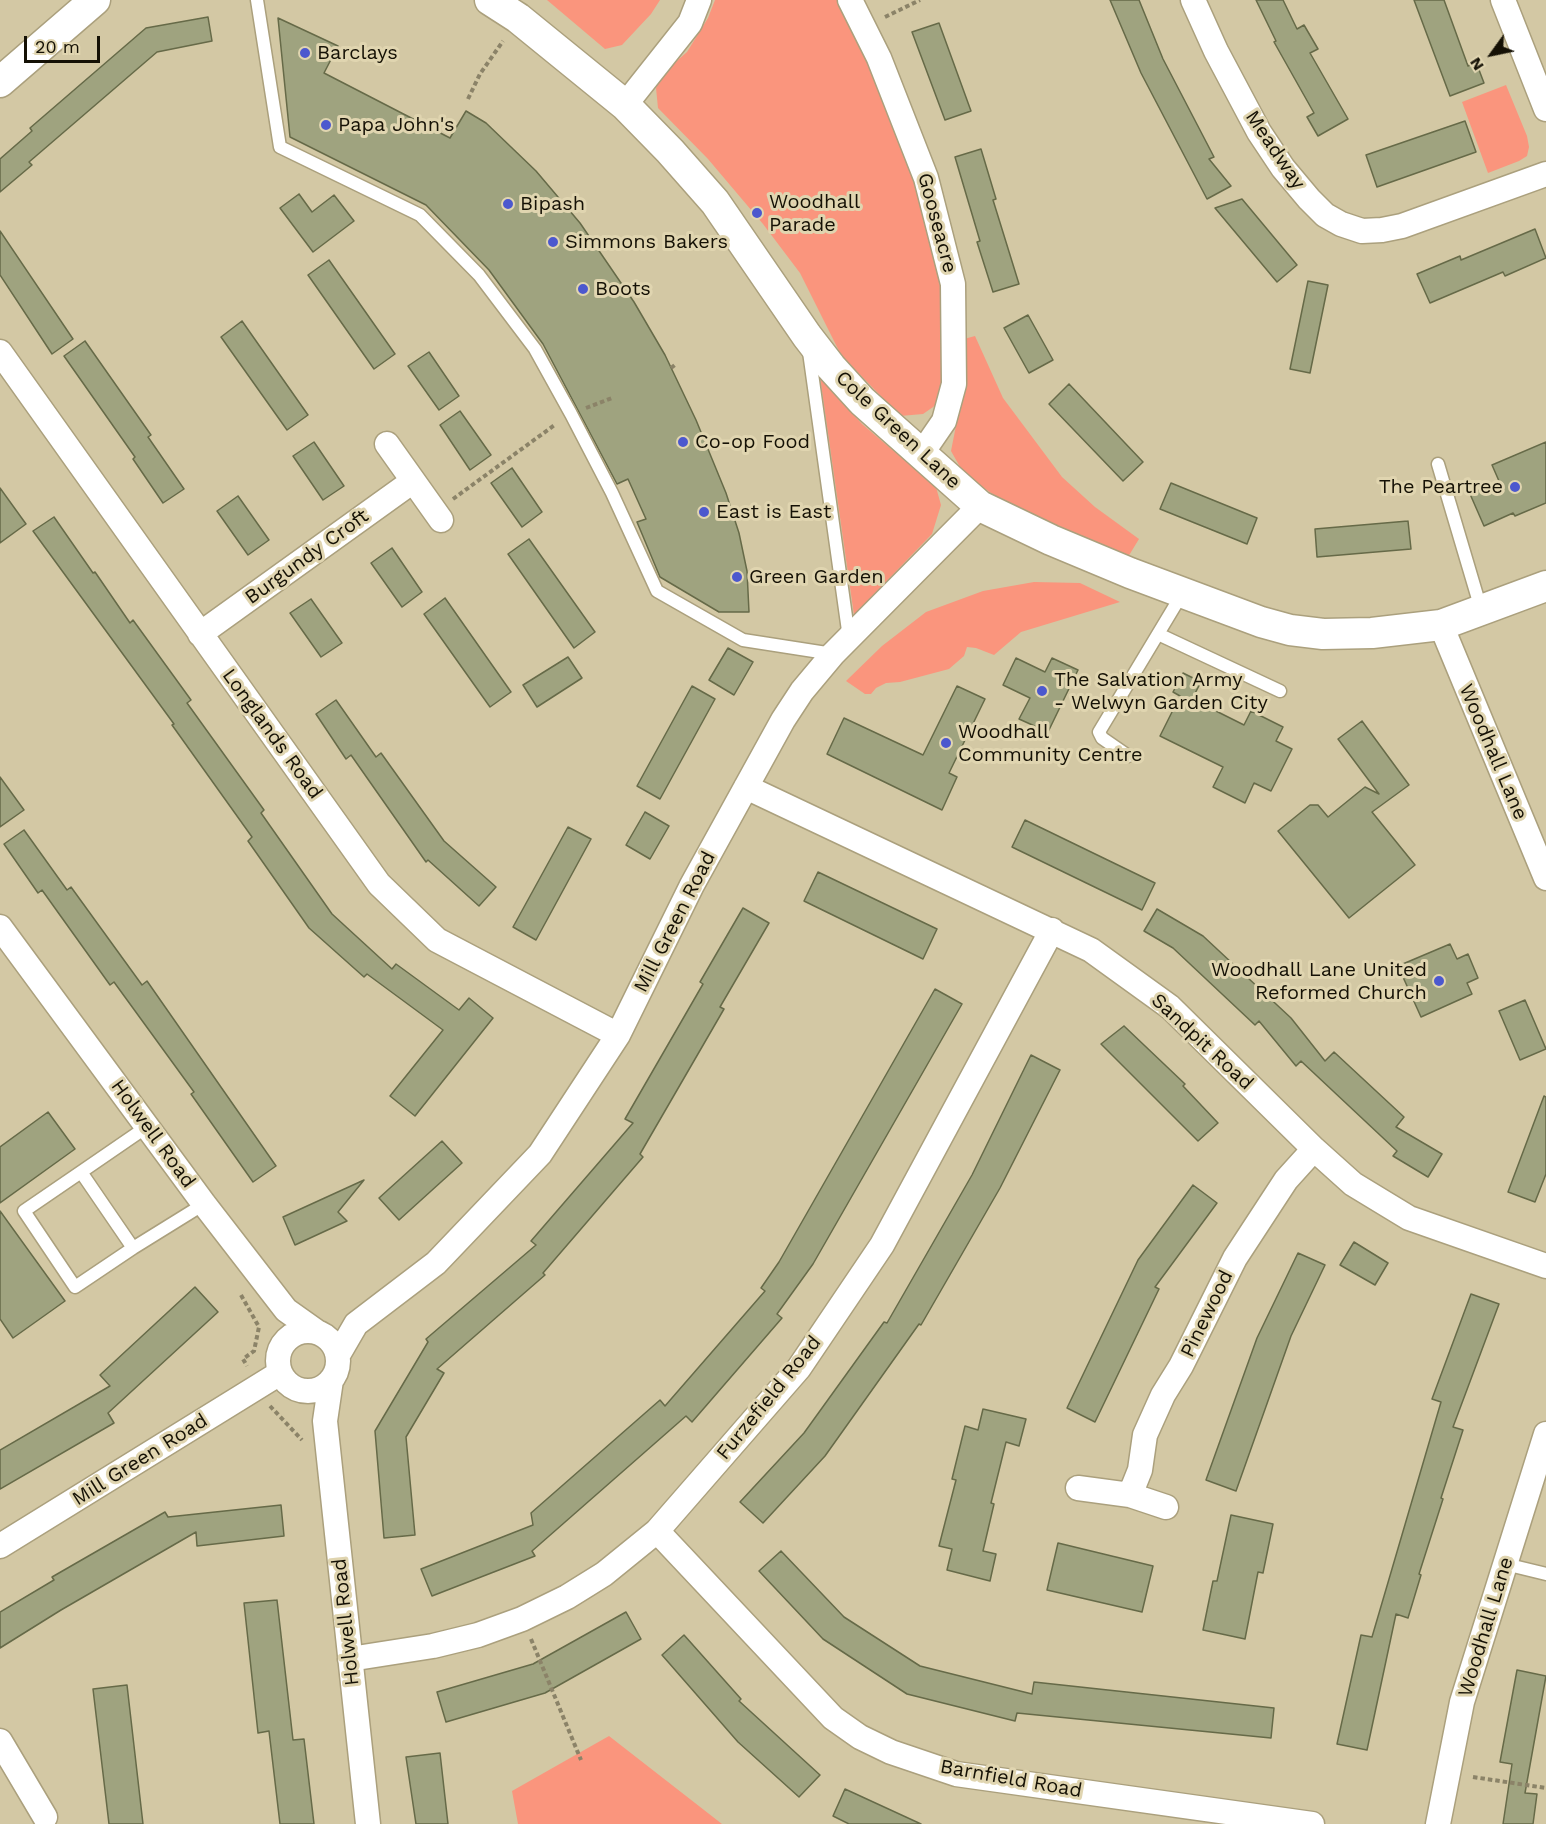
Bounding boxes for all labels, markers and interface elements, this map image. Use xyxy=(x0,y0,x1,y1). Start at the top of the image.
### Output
scale bar xyxy=(27,24,104,62)
north arrow xyxy=(1462,24,1522,84)
text: 20 m xyxy=(35,36,80,57)
place label: Barclays xyxy=(317,41,398,65)
marker: Barclays xyxy=(298,46,312,60)
text: N xyxy=(1465,54,1488,74)
street label: Meadway xyxy=(1240,106,1310,194)
place label: Papa John's xyxy=(338,113,455,137)
marker: Papa John's xyxy=(319,118,333,132)
street label: Gooseacre xyxy=(912,170,962,276)
place label: Woodhall Parade xyxy=(769,190,860,237)
place label: Bipash xyxy=(520,192,585,216)
marker: Bipash xyxy=(501,197,515,211)
marker: Woodhall Parade xyxy=(750,206,764,220)
place label: Simmons Bakers xyxy=(565,230,728,254)
marker: Simmons Bakers xyxy=(546,235,560,249)
place label: Boots xyxy=(595,277,651,301)
marker: Boots xyxy=(576,282,590,296)
street label: Cole Green Lane xyxy=(831,366,965,494)
place label: Co-op Food xyxy=(695,430,810,454)
marker: Co-op Food xyxy=(676,435,690,449)
place label: The Peartree xyxy=(1379,475,1503,499)
marker: The Peartree xyxy=(1508,480,1522,494)
place label: East is East xyxy=(716,500,831,524)
street label: Burgundy Croft xyxy=(241,504,373,610)
marker: East is East xyxy=(697,505,711,519)
place label: Green Garden xyxy=(749,565,884,589)
marker: Green Garden xyxy=(730,570,744,584)
street label: Longlands Road xyxy=(217,664,327,804)
place label: The Salvation Army - Welwyn Garden City xyxy=(1054,668,1268,715)
street label: Woodhall Lane xyxy=(1454,681,1532,823)
marker: The Salvation Army - Welwyn Garden City xyxy=(1035,684,1049,698)
place label: Woodhall Community Centre xyxy=(958,720,1143,767)
marker: Woodhall Community Centre xyxy=(939,736,953,750)
street label: Mill Green Road xyxy=(629,848,721,996)
place label: Woodhall Lane United Reformed Church xyxy=(1211,958,1427,1005)
marker: Woodhall Lane United Reformed Church xyxy=(1432,974,1446,988)
street label: Sandpit Road xyxy=(1146,989,1258,1095)
street label: Holwell Road xyxy=(106,1075,200,1193)
street label: Pinewood xyxy=(1176,1266,1238,1362)
street label: Furzefield Road xyxy=(712,1331,826,1465)
street label: Mill Green Road xyxy=(68,1409,212,1511)
street label: Woodhall Lane xyxy=(1453,1554,1519,1700)
street label: Holwell Road xyxy=(327,1557,365,1687)
street label: Barnfield Road xyxy=(938,1755,1084,1803)

